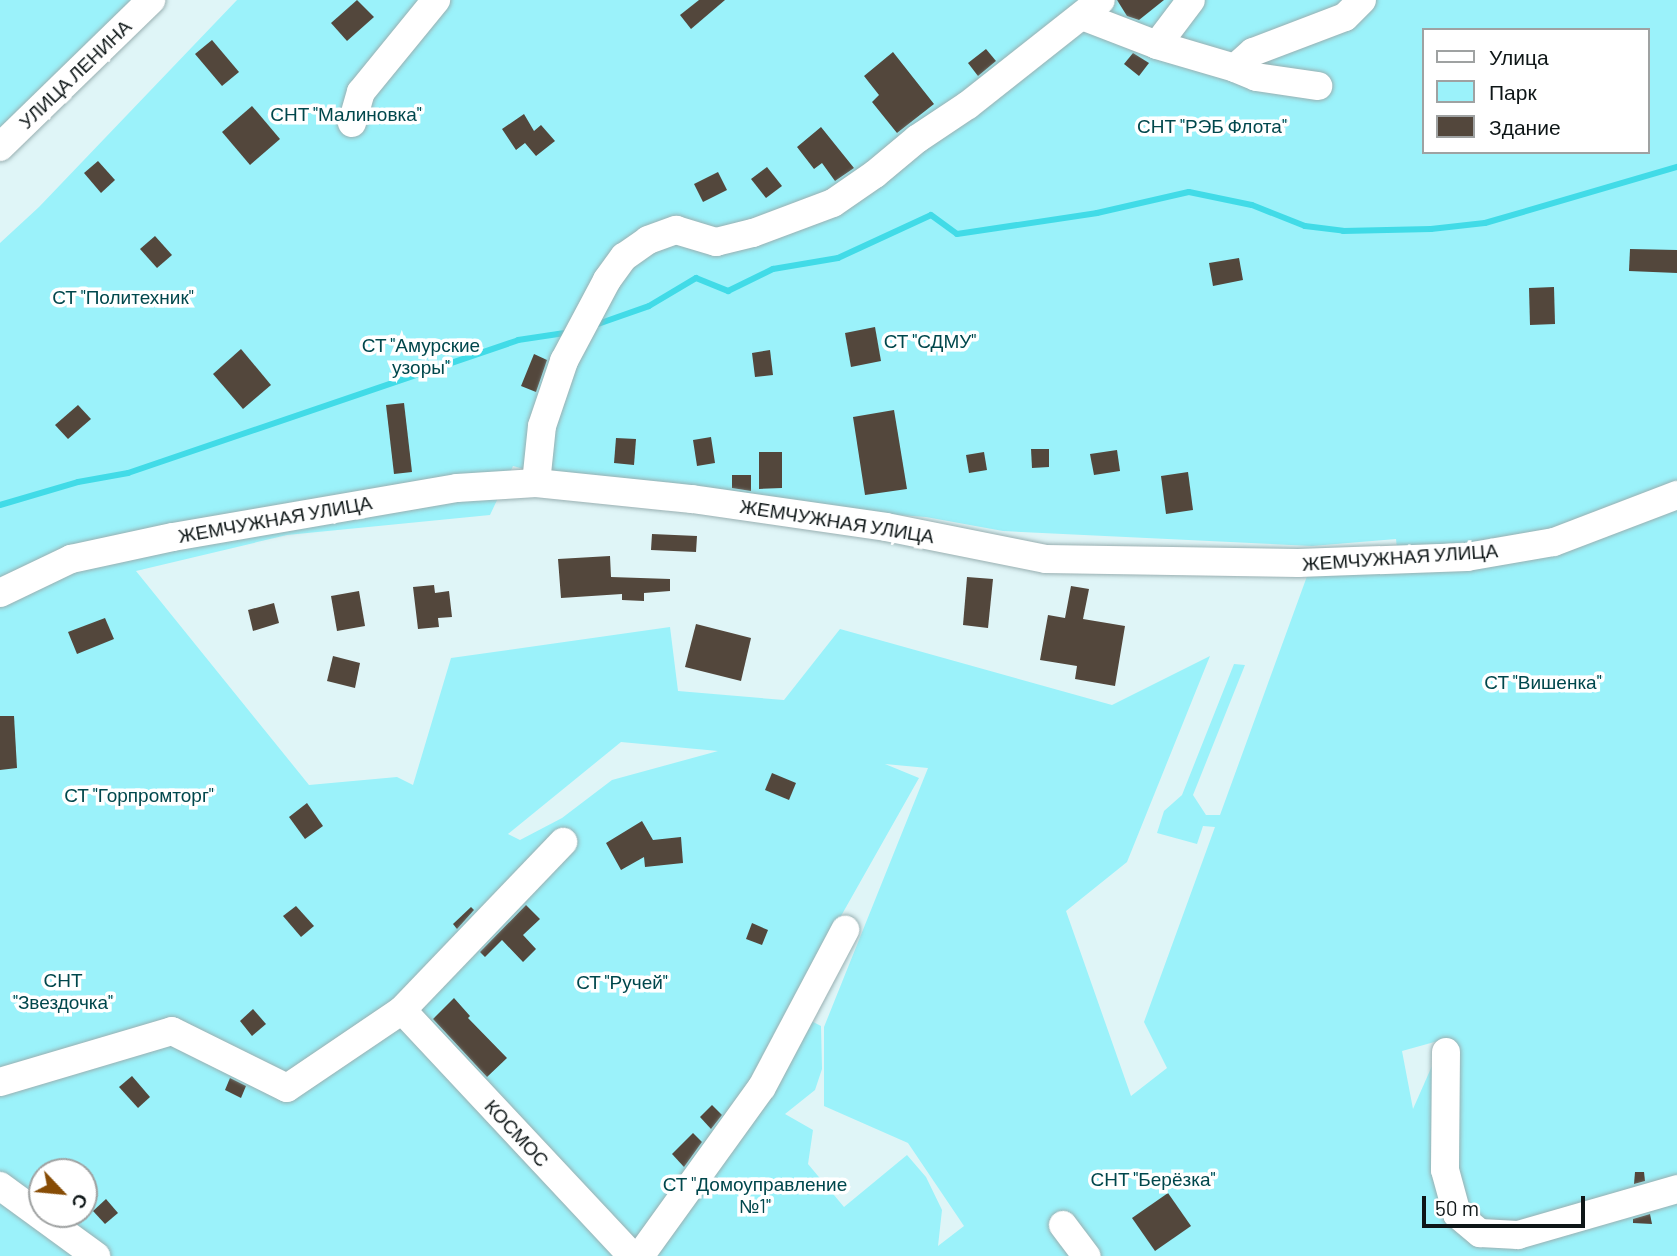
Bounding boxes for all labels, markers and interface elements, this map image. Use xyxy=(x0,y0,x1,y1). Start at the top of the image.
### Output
street label: УЛИЦА ЛЕНИНА xyxy=(15,16,135,132)
legend xyxy=(1422,28,1649,154)
text: Улица xyxy=(1489,44,1549,69)
text: Парк xyxy=(1489,79,1537,104)
park label: СНТ "Малиновка" xyxy=(268,103,424,125)
text: Здание xyxy=(1489,114,1561,139)
park label: СНТ "РЭБ Флота" xyxy=(1138,115,1286,137)
park label: СТ "Политехник" xyxy=(48,286,198,308)
park label: СТ "СДМУ" xyxy=(886,330,974,352)
park label: СТ "Амурские узоры" xyxy=(360,334,482,378)
street label: ЖЕМЧУЖНАЯ УЛИЦА xyxy=(180,491,370,547)
street label: ЖЕМЧУЖНАЯ УЛИЦА xyxy=(742,495,932,547)
street label: ЖЕМЧУЖНАЯ УЛИЦА xyxy=(1305,539,1495,575)
park label: СТ "Вишенка" xyxy=(1483,671,1603,693)
park label: СТ "Горпромторг" xyxy=(60,784,218,806)
park label: СНТ "Звездочка" xyxy=(9,969,117,1013)
park label: СТ "Ручей" xyxy=(576,971,668,993)
street label: КОСМОС xyxy=(481,1096,553,1170)
north arrow xyxy=(28,1158,98,1228)
park label: СНТ "Берёзка" xyxy=(1090,1168,1216,1190)
park label: СТ "Домоуправление №1" xyxy=(659,1173,851,1217)
scale bar xyxy=(1425,1182,1588,1226)
text: С xyxy=(67,1190,94,1213)
text: 50 m xyxy=(1435,1195,1479,1220)

